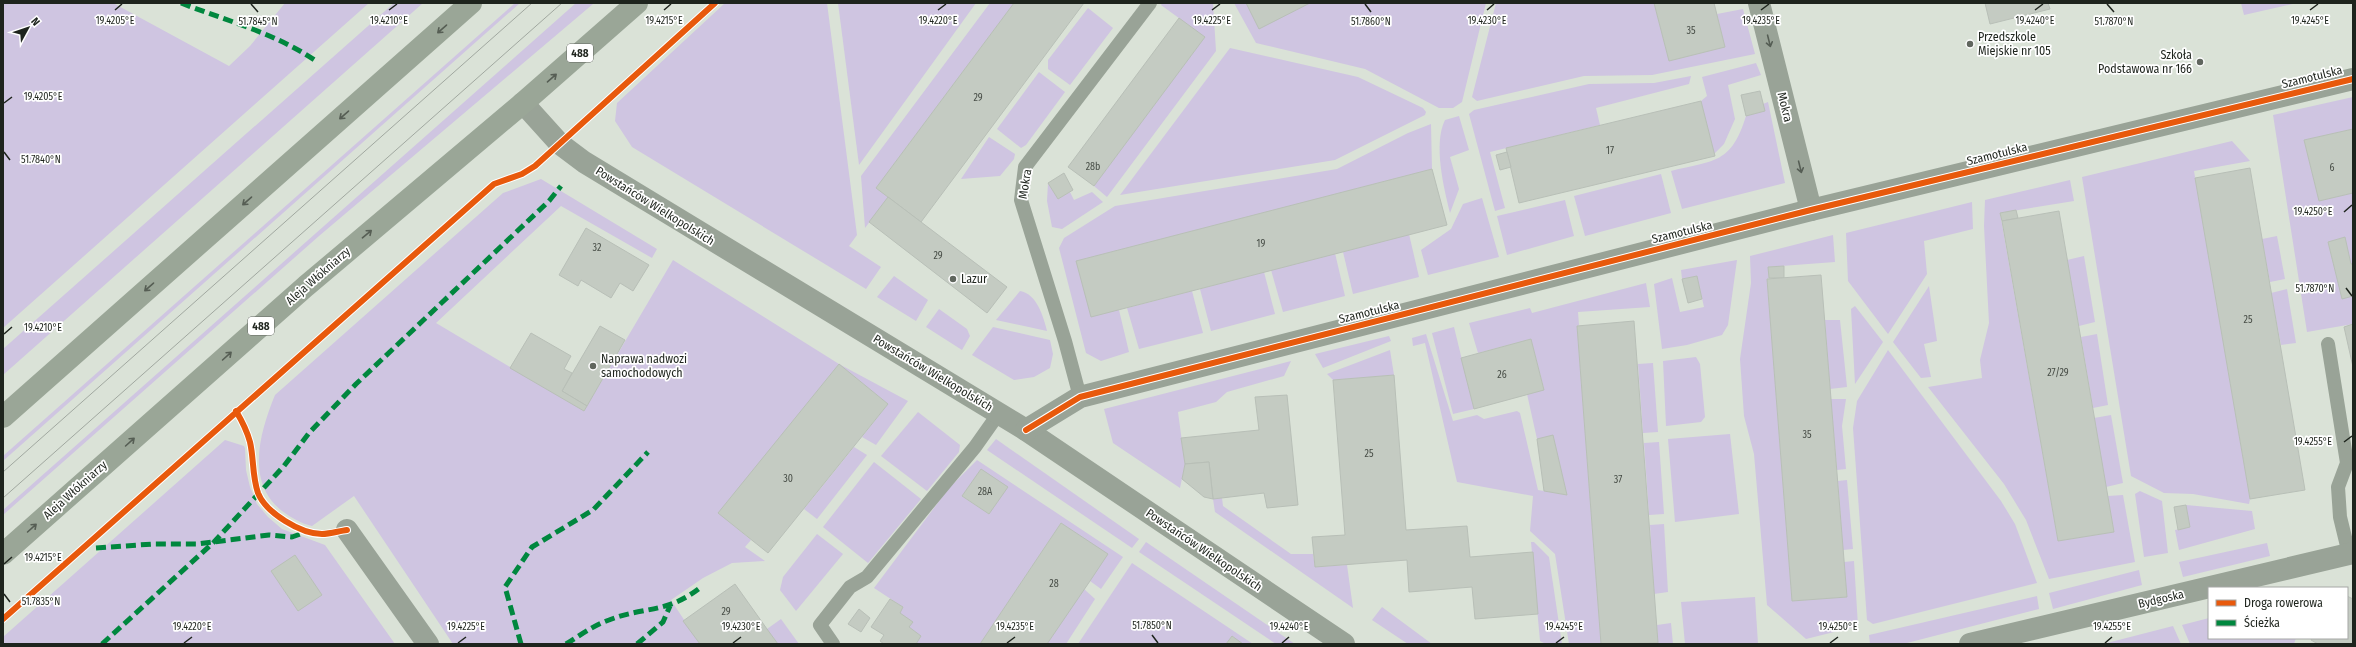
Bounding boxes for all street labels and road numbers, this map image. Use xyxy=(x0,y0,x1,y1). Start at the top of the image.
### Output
road number: 488 xyxy=(567,44,593,62)
street label: Szamotulska xyxy=(2280,63,2344,91)
street label: Mokra xyxy=(1775,91,1795,123)
street label: Szamotulska xyxy=(1965,140,2029,168)
street label: Powstańców Wielkopolskich xyxy=(593,164,717,248)
street label: Mokra xyxy=(1016,168,1034,200)
street label: Szamotulska xyxy=(1650,218,1714,246)
street label: Aleja Włókniarzy xyxy=(283,244,354,308)
street label: Szamotulska xyxy=(1337,298,1401,326)
road number: 488 xyxy=(248,317,274,335)
street label: Powstańców Wielkopolskich xyxy=(871,332,995,414)
street label: Aleja Włókniarzy xyxy=(40,457,110,522)
street label: Powstańców Wielkopolskich xyxy=(1143,506,1265,594)
street label: Bydgoska xyxy=(2137,587,2185,611)

